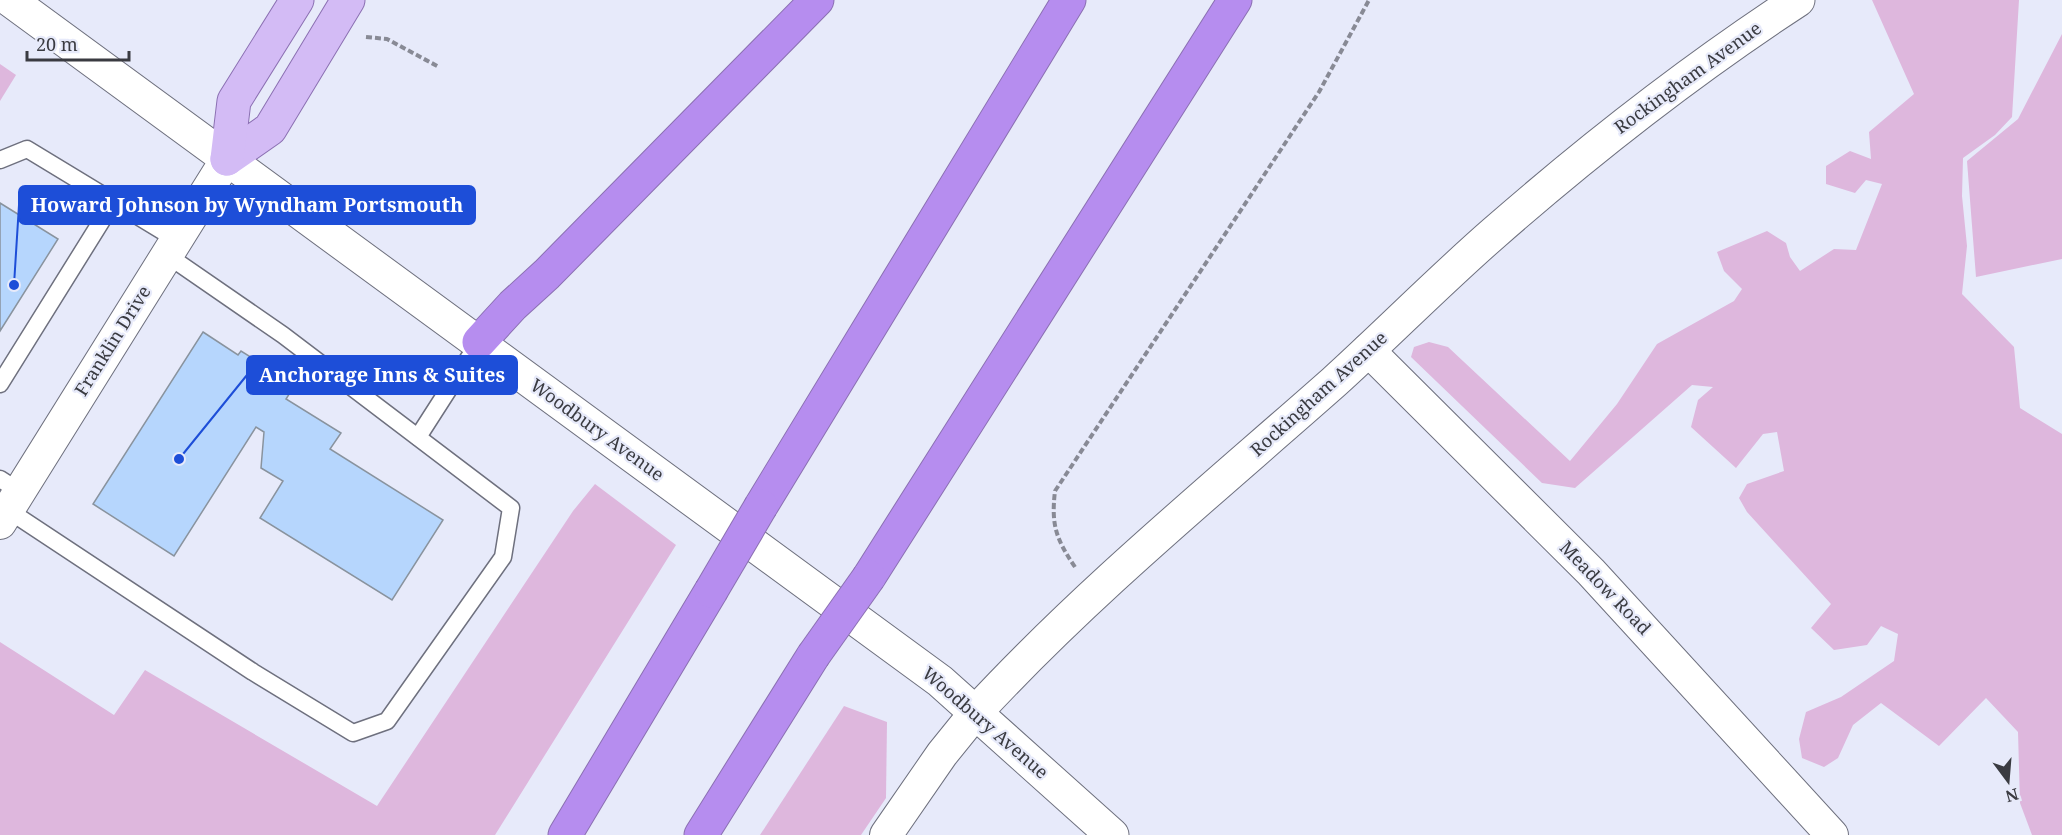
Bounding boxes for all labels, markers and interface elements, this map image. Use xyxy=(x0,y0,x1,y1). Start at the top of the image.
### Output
street label: Rockingham Avenue xyxy=(1609,16,1766,139)
scale bar xyxy=(27,24,129,62)
text: 20 m xyxy=(36,32,78,56)
callout: Howard Johnson by Wyndham Portsmouth xyxy=(19,186,475,224)
text: Howard Johnson by Wyndham Portsmouth xyxy=(31,191,463,218)
street label: Franklin Drive xyxy=(69,281,156,400)
street label: Rockingham Avenue xyxy=(1245,325,1392,461)
callout: Anchorage Inns & Suites xyxy=(247,356,517,394)
text: Anchorage Inns & Suites xyxy=(259,361,505,388)
street label: Woodbury Avenue xyxy=(526,373,669,486)
street label: Meadow Road xyxy=(1555,535,1657,639)
street label: Woodbury Avenue xyxy=(918,661,1054,784)
north arrow xyxy=(1978,751,2038,811)
text: N xyxy=(2003,783,2021,808)

